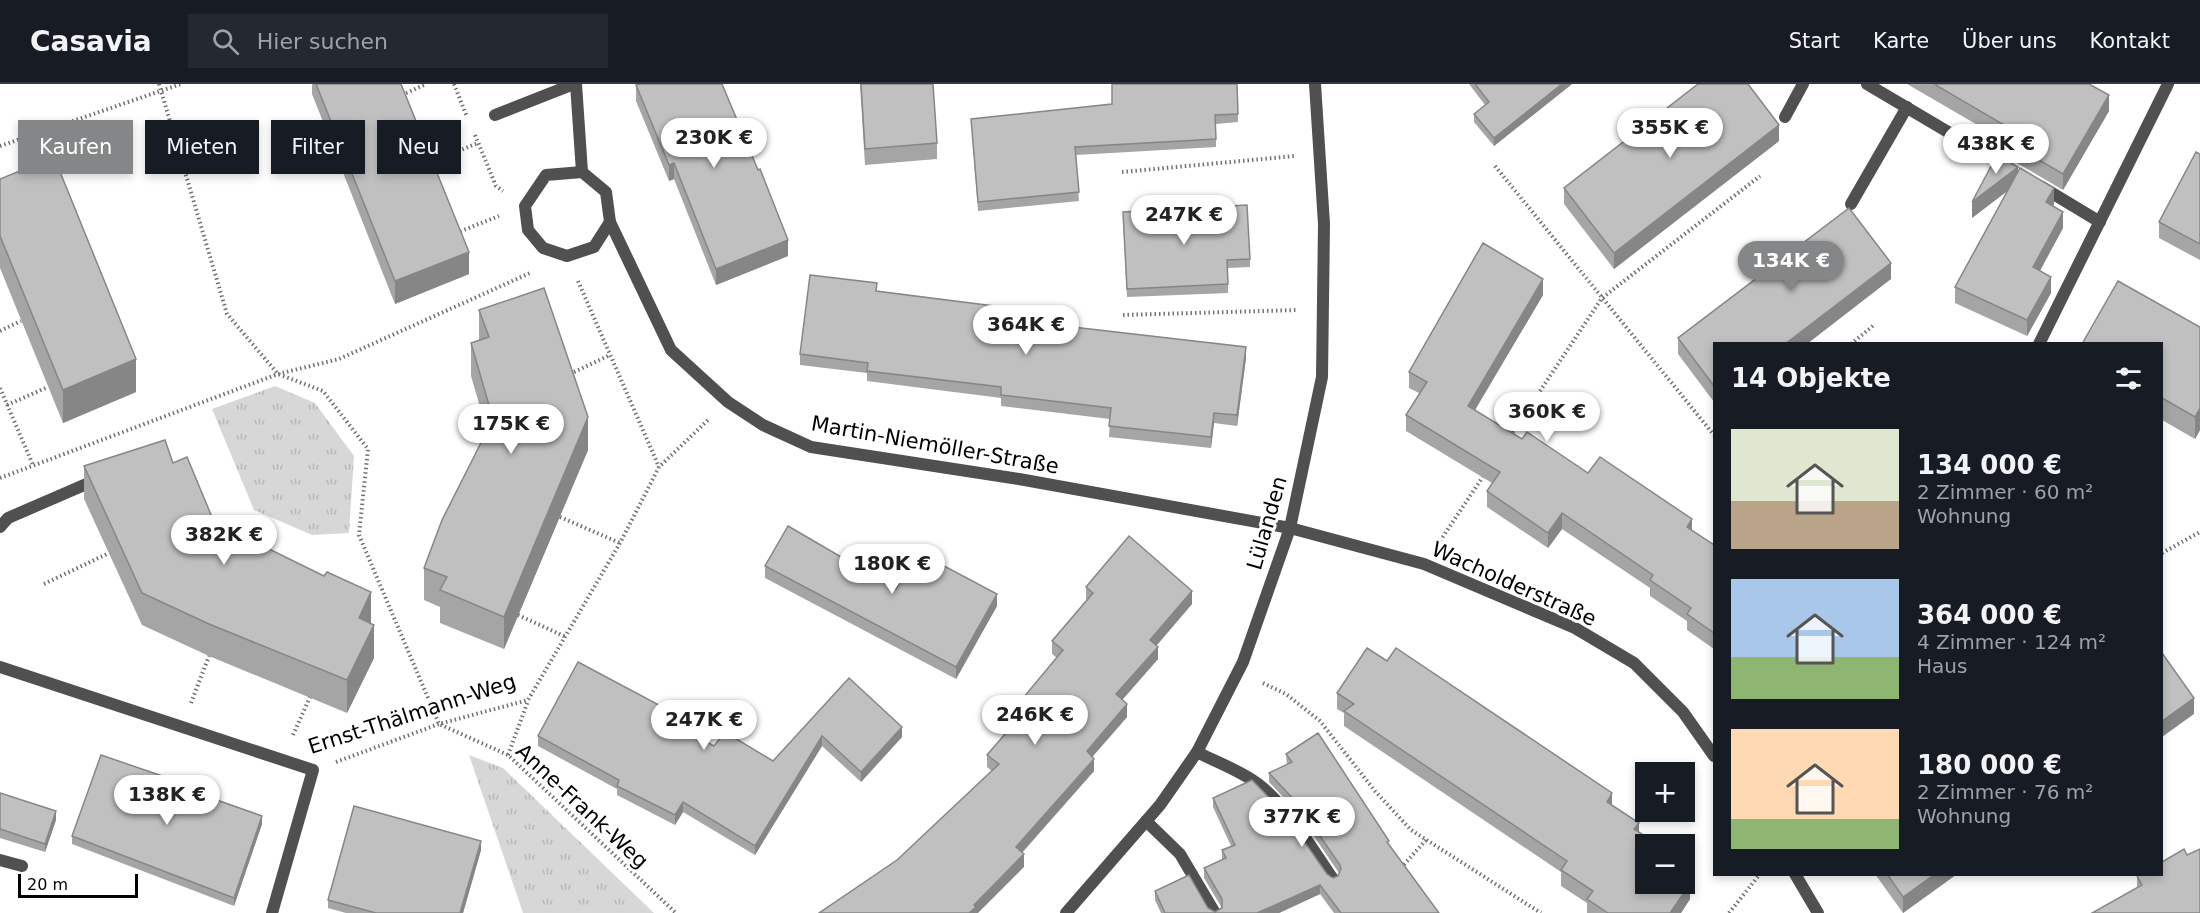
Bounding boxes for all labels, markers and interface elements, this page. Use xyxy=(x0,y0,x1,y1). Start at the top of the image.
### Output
search box xyxy=(188,14,608,68)
text: Casavia xyxy=(30,25,152,58)
icon: search xyxy=(209,25,242,58)
text: Hier suchen xyxy=(257,29,388,54)
text: Start xyxy=(1789,29,1840,53)
text: Karte xyxy=(1873,29,1929,53)
text: Über uns xyxy=(1962,29,2057,53)
text: Kontakt xyxy=(2090,29,2170,53)
pin: 355K € xyxy=(1621,108,1719,159)
text: 355K € xyxy=(1631,115,1709,139)
pin: 230K € xyxy=(665,118,763,169)
chip: Kaufen xyxy=(18,120,133,174)
chip: Mieten xyxy=(145,120,259,174)
chip: Filter xyxy=(271,120,365,174)
chip: Neu xyxy=(377,120,461,174)
pin: 438K € xyxy=(1947,124,2045,175)
text: 230K € xyxy=(675,125,753,149)
text: 438K € xyxy=(1957,131,2035,155)
pin: 247K € xyxy=(1135,195,1233,246)
text: 247K € xyxy=(1145,202,1223,226)
pin: 134K € xyxy=(1742,241,1840,292)
text: 134K € xyxy=(1752,248,1830,272)
pin: 364K € xyxy=(977,305,1075,356)
text: 364K € xyxy=(987,312,1065,336)
icon: filters xyxy=(2112,362,2145,395)
text: 14 Objekte xyxy=(1731,363,1891,393)
pin: 360K € xyxy=(1498,392,1596,443)
text: 360K € xyxy=(1508,399,1586,423)
pin: 175K € xyxy=(462,404,560,455)
text: 175K € xyxy=(472,411,550,435)
street label: Martin-Niemöller-Straße xyxy=(809,411,1061,479)
text: 134 000 € xyxy=(1917,450,2062,480)
icon: home xyxy=(1779,453,1851,525)
street label: Lülanden xyxy=(1242,473,1292,573)
text: 2 Zimmer · 60 m² xyxy=(1917,480,2093,504)
text: Wohnung xyxy=(1917,504,2011,528)
pin: 382K € xyxy=(175,515,273,566)
text: 382K € xyxy=(185,522,263,546)
street label: Wacholderstraße xyxy=(1428,537,1600,631)
pin: 180K € xyxy=(843,544,941,595)
text: 180K € xyxy=(853,551,931,575)
text: 364 000 € xyxy=(1917,600,2062,630)
icon: home xyxy=(1779,603,1851,675)
text: 4 Zimmer · 124 m² xyxy=(1917,630,2106,654)
text: Haus xyxy=(1917,654,1967,678)
street label: Ernst-Thälmann-Weg xyxy=(305,669,519,759)
pin: 246K € xyxy=(986,695,1084,746)
pin: 247K € xyxy=(655,700,753,751)
text: 246K € xyxy=(996,702,1074,726)
text: 247K € xyxy=(665,707,743,731)
street label: Anne-Frank-Weg xyxy=(511,739,653,873)
text: 180 000 € xyxy=(1917,750,2062,780)
icon: home xyxy=(1779,753,1851,825)
map controls xyxy=(1635,762,1695,894)
button: + xyxy=(1635,762,1695,822)
pin: 138K € xyxy=(118,775,216,826)
text: 2 Zimmer · 76 m² xyxy=(1917,780,2093,804)
text: 138K € xyxy=(128,782,206,806)
pin: 377K € xyxy=(1253,797,1351,848)
text: 377K € xyxy=(1263,804,1341,828)
text: Wohnung xyxy=(1917,804,2011,828)
button: − xyxy=(1635,834,1695,894)
scale bar xyxy=(18,871,138,898)
text: 20 m xyxy=(27,875,68,894)

